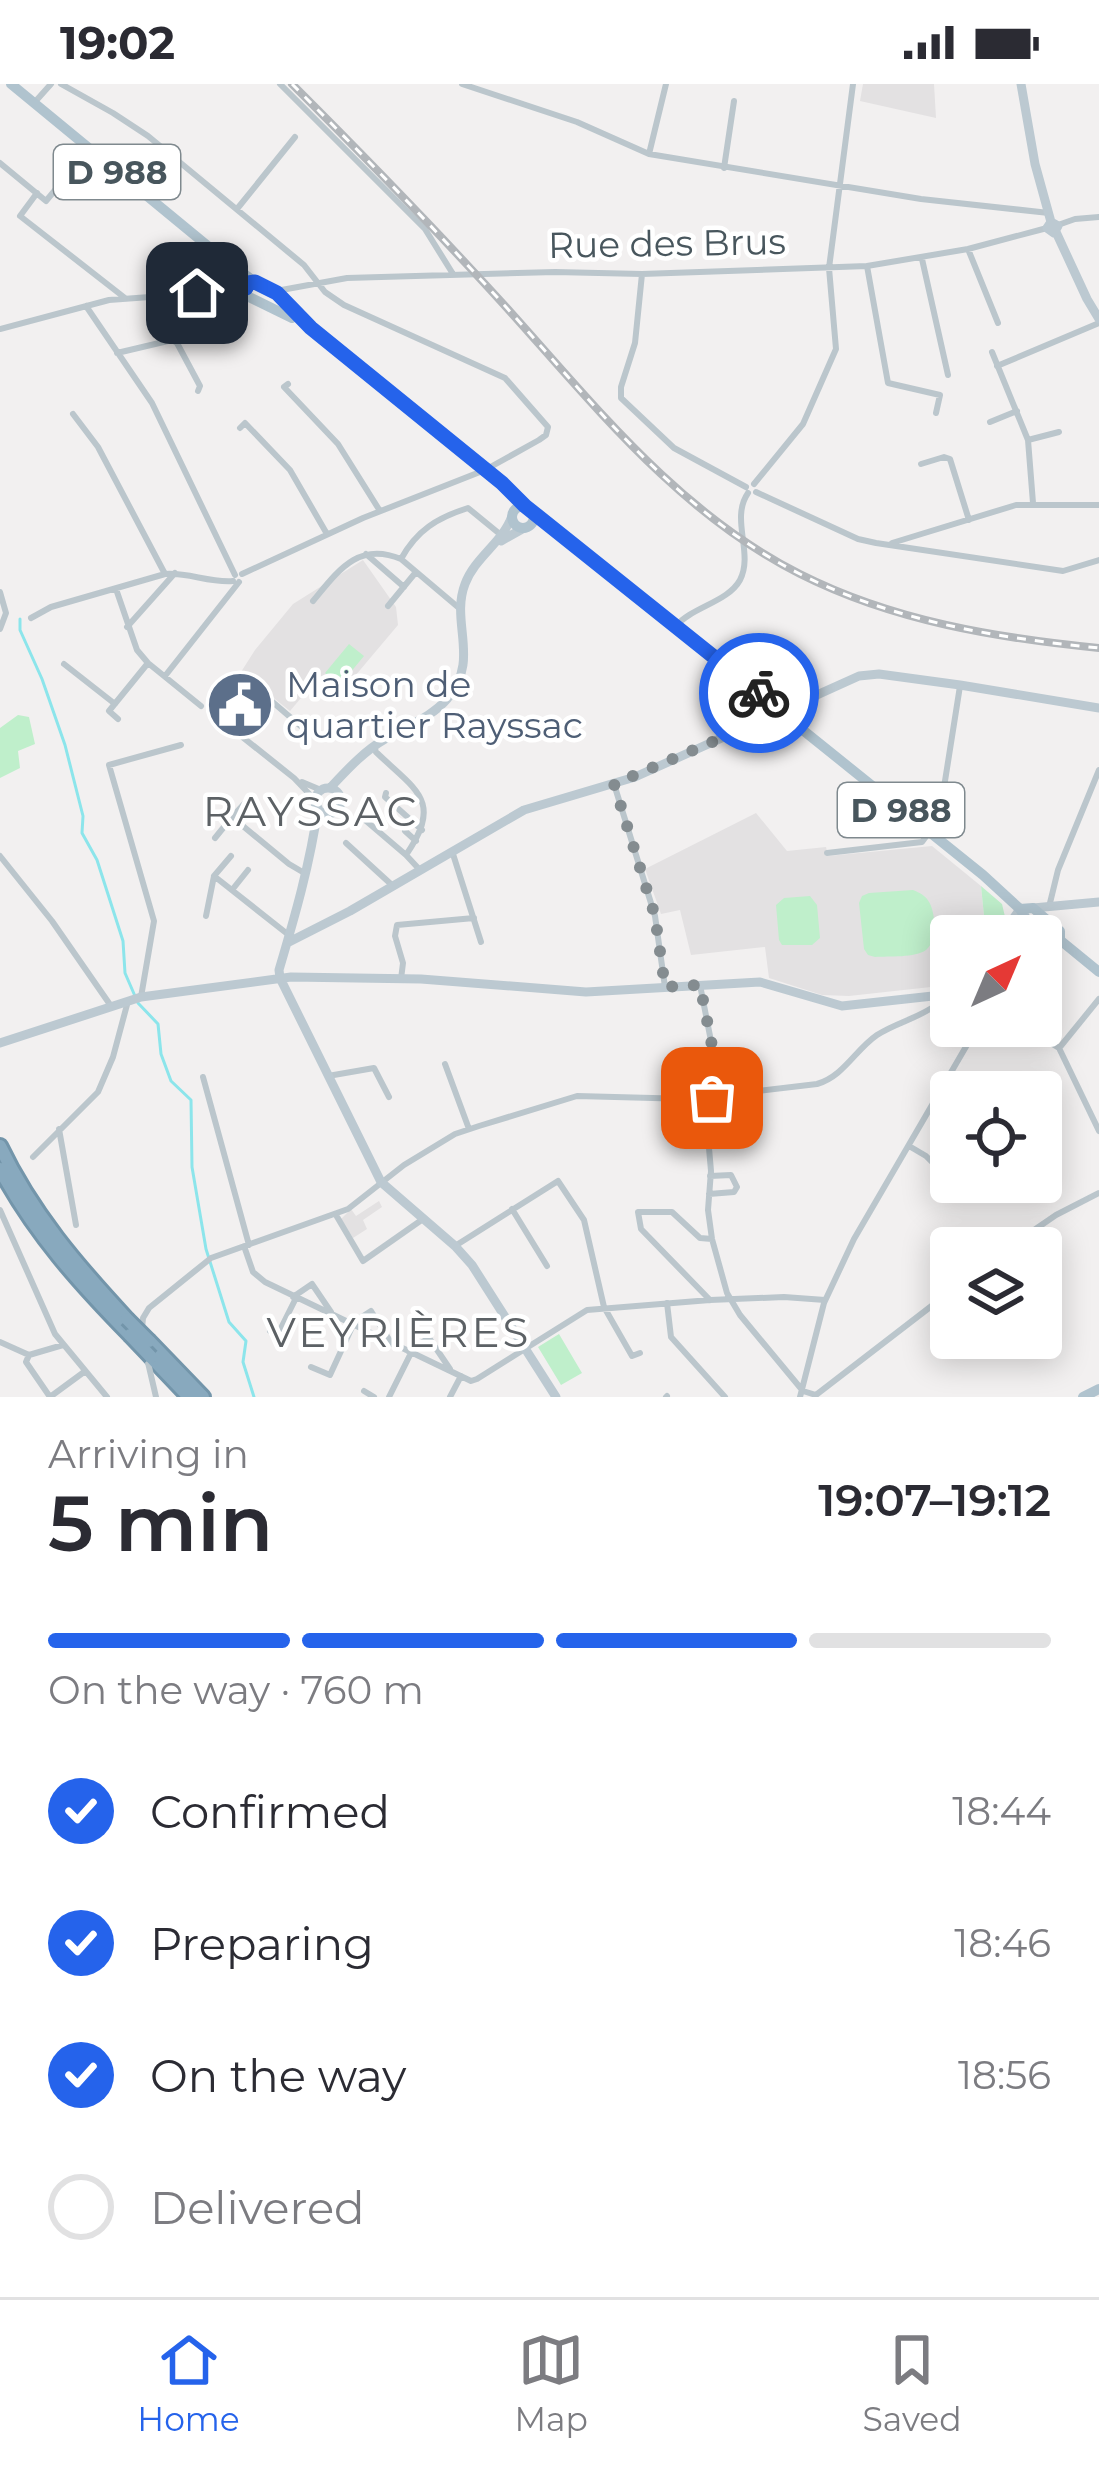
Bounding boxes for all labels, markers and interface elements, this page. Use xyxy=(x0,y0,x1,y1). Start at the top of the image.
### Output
text: 19:02 xyxy=(60,15,175,70)
road number: D 988 xyxy=(54,145,180,199)
street label: Rue des Brus xyxy=(548,219,786,267)
pin xyxy=(146,242,248,344)
icon: home xyxy=(164,260,230,326)
courier xyxy=(699,633,819,753)
icon: bike xyxy=(726,660,792,726)
place label: Maison de quartier Rayssac xyxy=(286,662,583,747)
public building icon: Maison de quartier Rayssac xyxy=(205,670,275,740)
road number: D 988 xyxy=(838,783,964,837)
district label: RAYSSAC xyxy=(203,785,419,837)
north arrow xyxy=(930,915,1062,1047)
map controls xyxy=(930,915,1062,1359)
pin xyxy=(661,1047,763,1149)
icon: bag xyxy=(679,1065,745,1131)
button: locate xyxy=(930,1071,1062,1203)
button: layers xyxy=(930,1227,1062,1359)
district label: VEYRIÈRES xyxy=(267,1306,531,1358)
text: Arriving in xyxy=(48,1430,249,1478)
text: 19:07–19:12 xyxy=(818,1472,1051,1527)
text: 5 min xyxy=(48,1475,273,1571)
text: On the way · 760 m xyxy=(48,1666,424,1714)
icon: check xyxy=(48,1778,114,1844)
text: Confirmed xyxy=(150,1784,390,1839)
text: 18:44 xyxy=(952,1787,1051,1835)
icon: check xyxy=(48,1910,114,1976)
text: Preparing xyxy=(150,1916,374,1971)
text: 18:46 xyxy=(954,1919,1051,1967)
icon: check xyxy=(48,2042,114,2108)
text: On the way xyxy=(150,2048,406,2103)
text: 18:56 xyxy=(958,2051,1051,2099)
text: Delivered xyxy=(150,2180,365,2235)
tab: Home xyxy=(137,2327,240,2439)
tab: Map xyxy=(514,2327,588,2439)
tab: Saved xyxy=(863,2327,962,2439)

